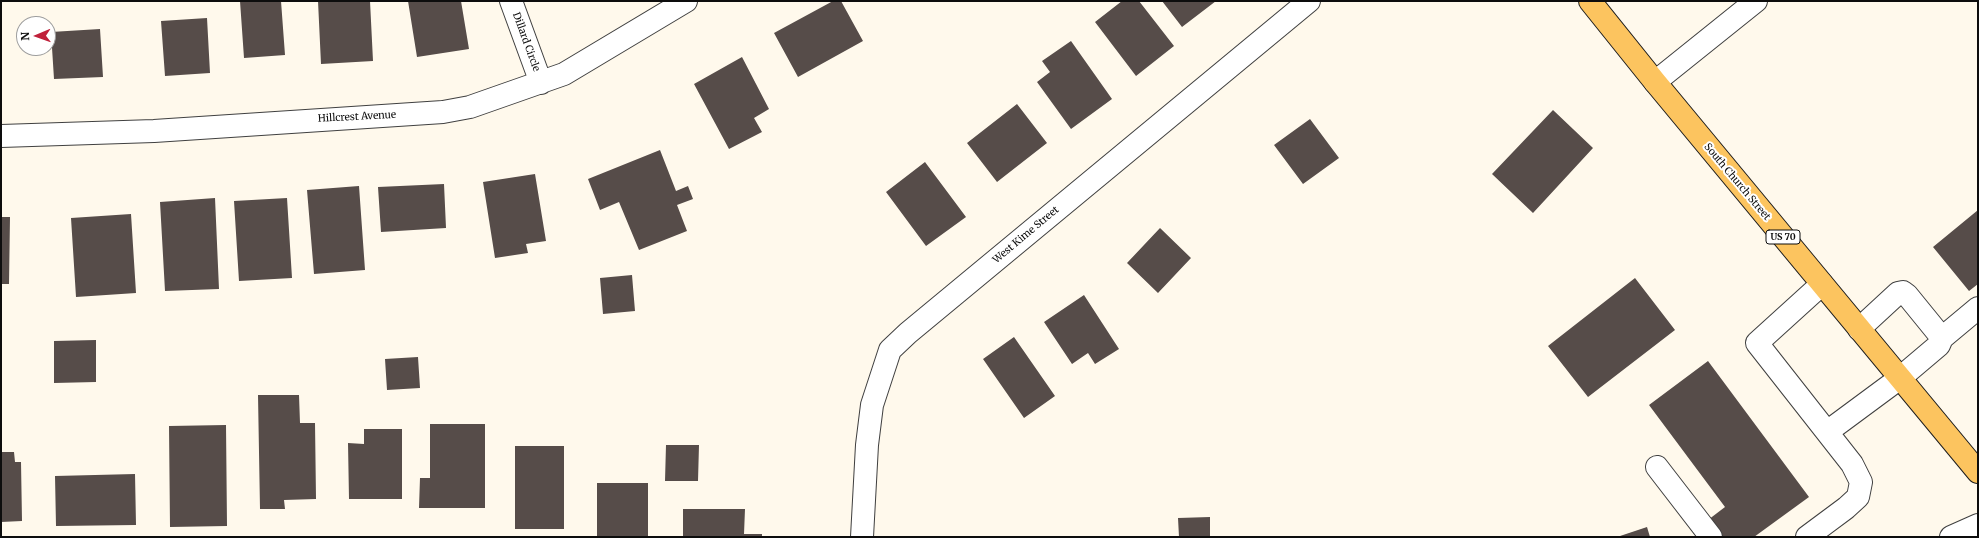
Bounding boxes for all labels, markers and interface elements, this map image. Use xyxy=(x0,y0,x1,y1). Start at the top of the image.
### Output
street label: Dillard Circle xyxy=(510,11,542,73)
north arrow xyxy=(16,16,56,56)
text: N xyxy=(18,32,32,41)
street label: Hillcrest Avenue xyxy=(318,109,396,125)
street label: South Church Street xyxy=(1701,141,1773,223)
street label: West Kime Street xyxy=(991,204,1061,266)
road number: US 70 xyxy=(1766,230,1800,244)

